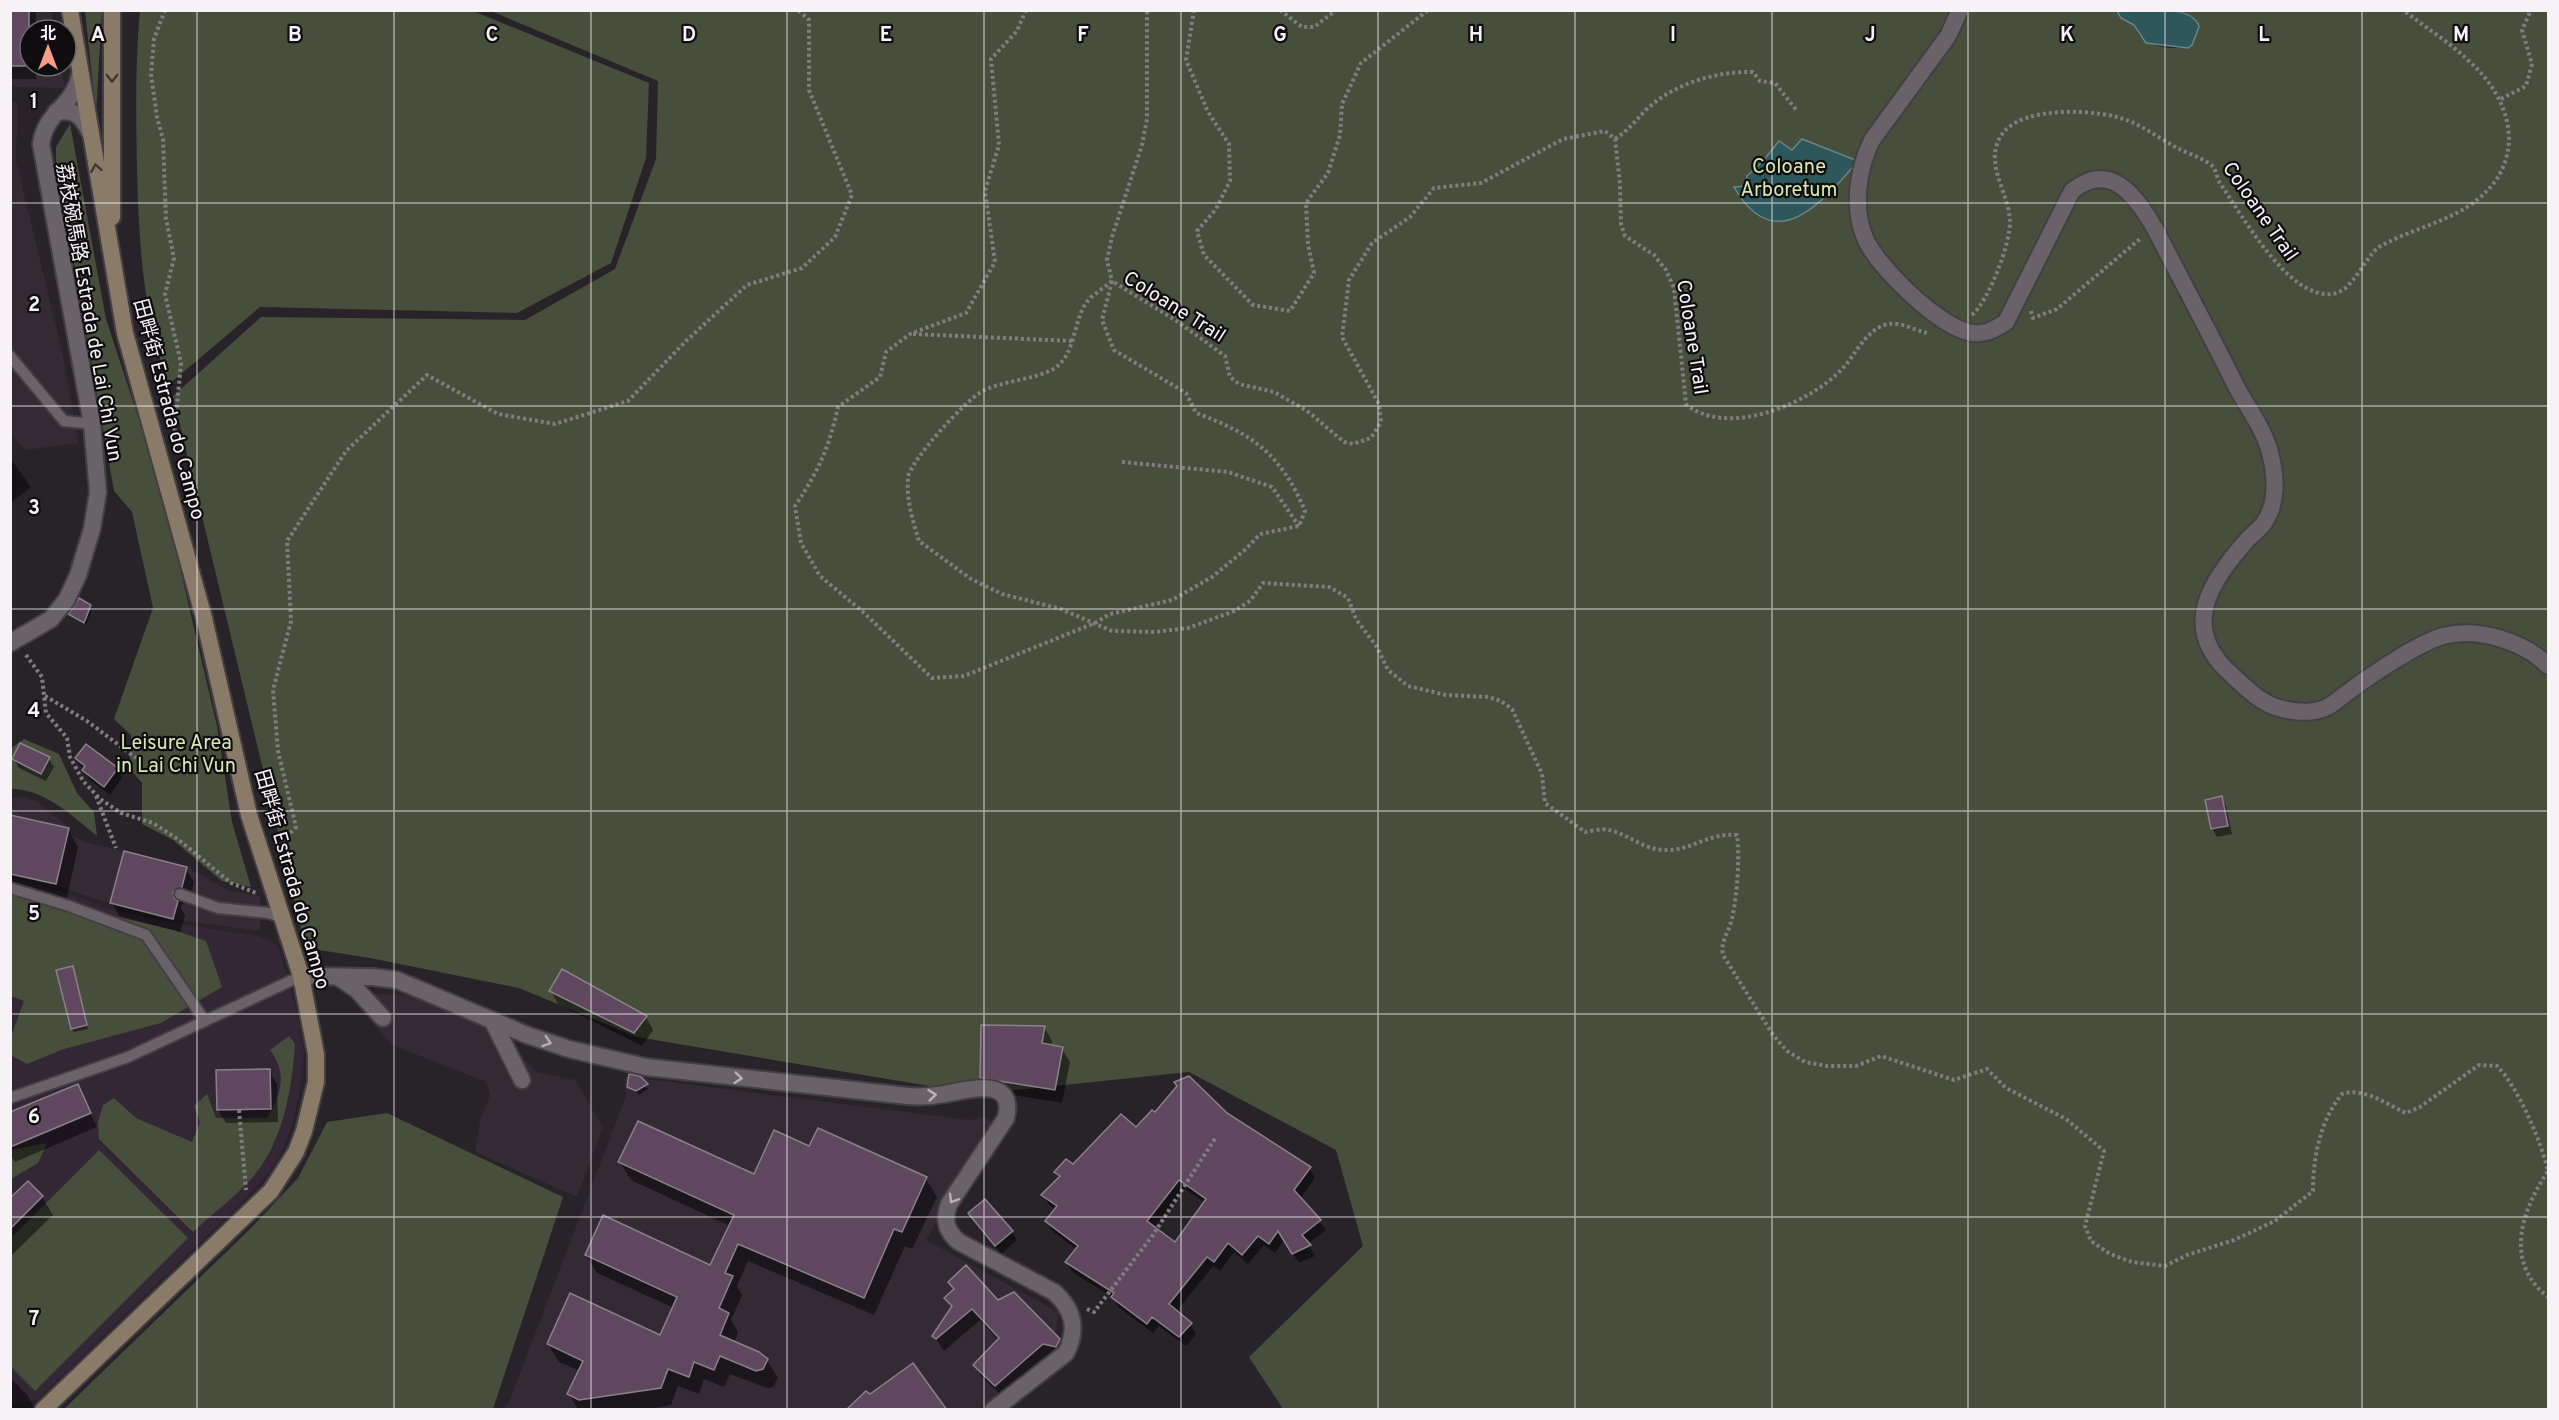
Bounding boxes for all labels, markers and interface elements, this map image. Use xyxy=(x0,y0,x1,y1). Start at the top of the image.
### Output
north arrow xyxy=(18,18,78,78)
text: A xyxy=(91,23,105,49)
text: B xyxy=(288,23,302,49)
text: C xyxy=(486,23,498,49)
text: D xyxy=(682,23,696,49)
text: E xyxy=(880,23,892,49)
text: F xyxy=(1077,23,1089,49)
text: G xyxy=(1273,23,1287,49)
text: H xyxy=(1469,23,1483,49)
text: I xyxy=(1670,23,1676,49)
text: J xyxy=(1864,23,1876,49)
text: K xyxy=(2060,23,2074,49)
text: L xyxy=(2258,23,2270,49)
text: M xyxy=(2453,23,2469,49)
text: 北 xyxy=(40,25,56,45)
one-way arrow xyxy=(106,74,118,83)
text: 1 xyxy=(30,90,38,116)
park label: Coloane Arboretum xyxy=(1740,155,1838,204)
street label: Coloane Trail xyxy=(2215,157,2303,267)
street label: 荔枝碗馬路 Estrada de Lai Chi Vun xyxy=(49,161,127,464)
one-way arrow xyxy=(90,164,102,173)
street label: Coloane Trail xyxy=(1118,266,1230,349)
street label: Coloane Trail xyxy=(1669,278,1713,397)
text: 2 xyxy=(28,293,40,319)
street label: 田畔街 Estrada do Campo xyxy=(126,296,210,523)
text: 3 xyxy=(28,496,40,522)
text: 4 xyxy=(28,699,40,725)
park label: Leisure Area in Lai Chi Vun xyxy=(116,731,236,780)
street label: 田畔街 Estrada do Campo xyxy=(247,767,335,993)
text: 5 xyxy=(28,902,40,928)
one-way arrow xyxy=(541,1034,552,1047)
one-way arrow xyxy=(733,1071,742,1084)
one-way arrow xyxy=(927,1090,936,1102)
text: 6 xyxy=(28,1105,40,1131)
one-way arrow xyxy=(949,1193,961,1203)
text: 7 xyxy=(29,1307,39,1333)

